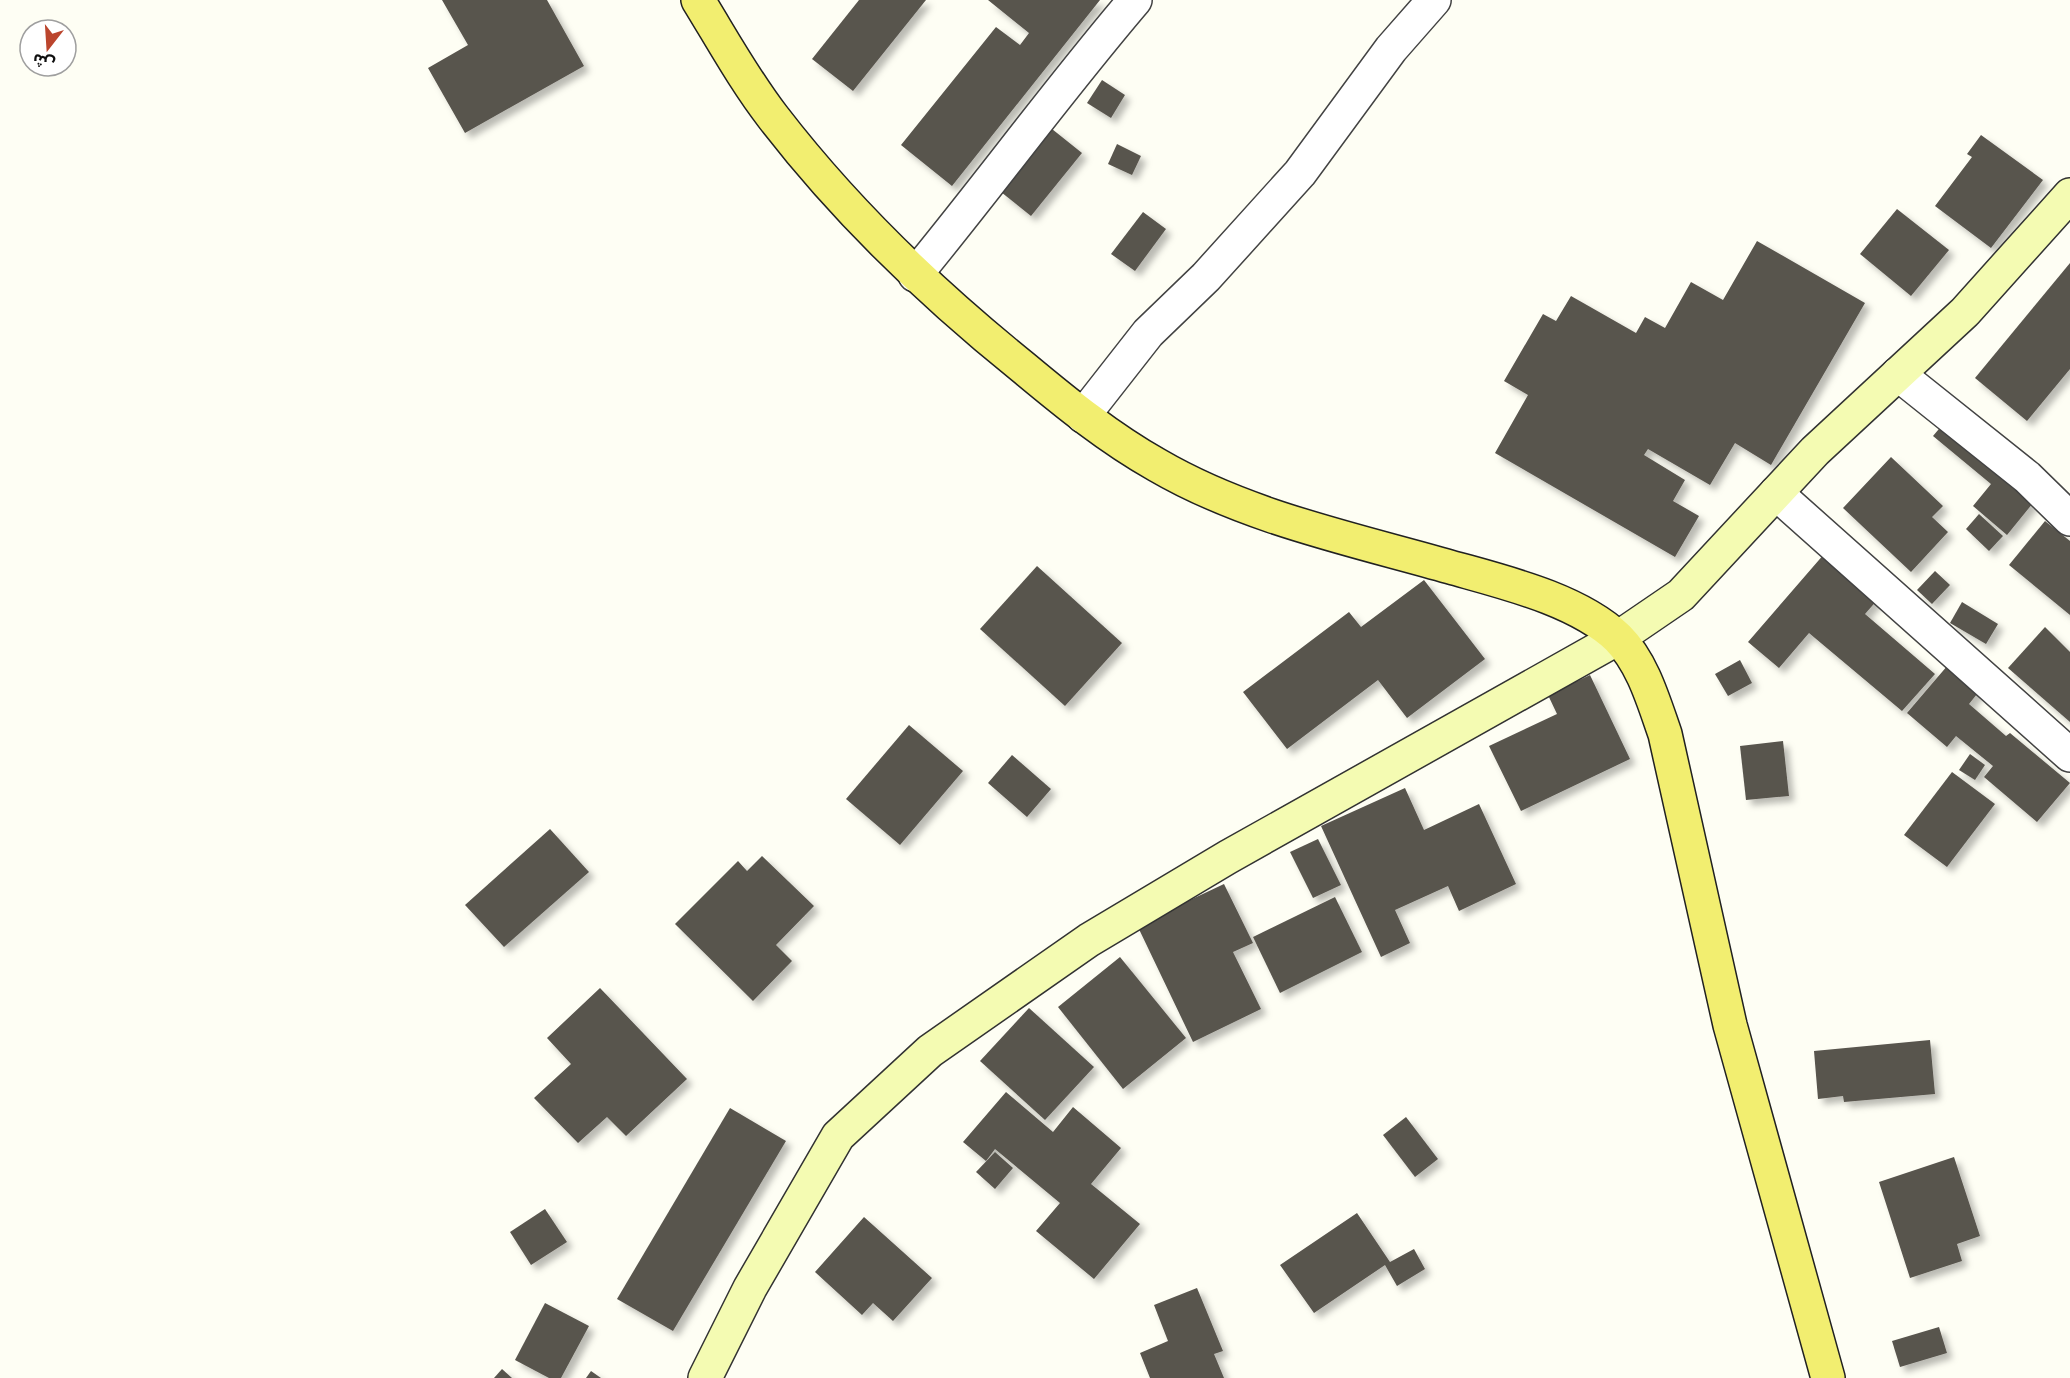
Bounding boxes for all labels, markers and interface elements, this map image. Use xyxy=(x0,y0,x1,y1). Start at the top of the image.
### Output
north arrow xyxy=(18,18,78,78)
text: ش xyxy=(30,49,57,76)

